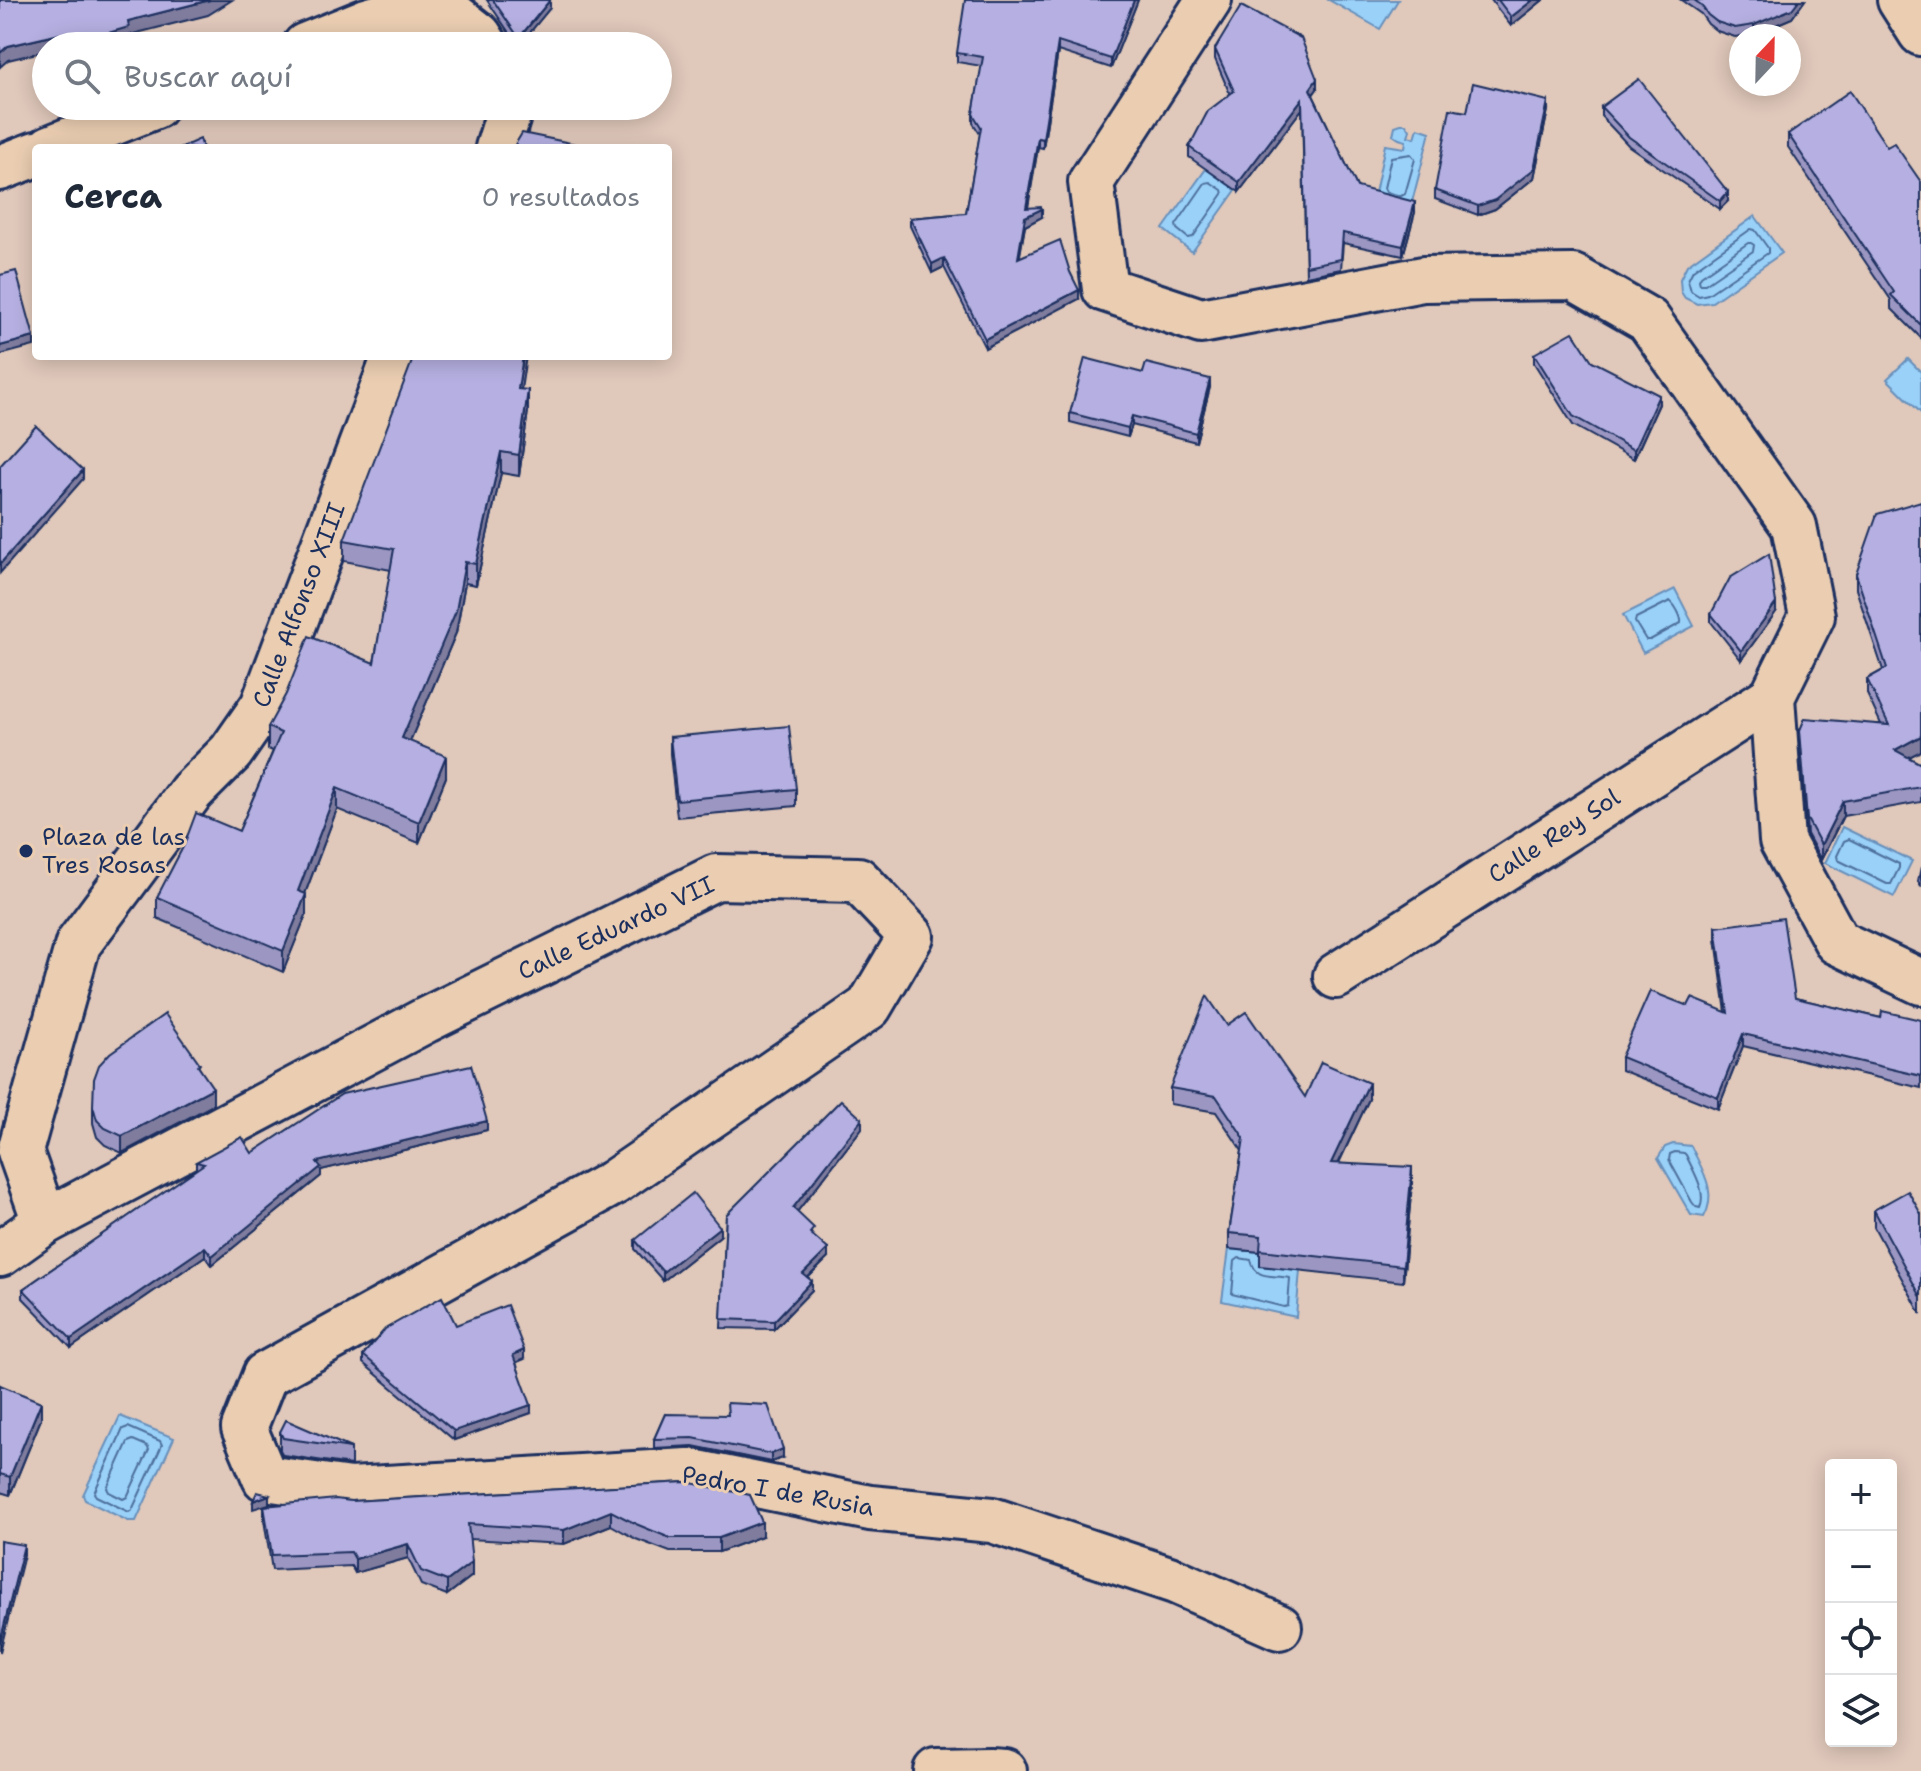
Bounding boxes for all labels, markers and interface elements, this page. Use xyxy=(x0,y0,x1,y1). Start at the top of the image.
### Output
north arrow xyxy=(1729,24,1801,96)
search box xyxy=(32,32,672,120)
icon: search xyxy=(60,54,104,98)
text: Buscar aquí xyxy=(124,56,292,97)
text: Cerca xyxy=(64,173,162,219)
text: 0 resultados xyxy=(481,179,640,214)
street label: Calle Alfonso XIII xyxy=(245,498,353,712)
street label: Calle Rey Sol xyxy=(1482,781,1627,891)
place label: Plaza de las Tres Rosas xyxy=(42,821,186,881)
marker: Plaza de las Tres Rosas xyxy=(17,842,35,860)
street label: Calle Eduardo VII xyxy=(513,868,719,988)
street label: Pedro I de Rusia xyxy=(679,1458,877,1524)
map controls xyxy=(1825,1459,1897,1747)
button: + xyxy=(1825,1459,1897,1531)
button: − xyxy=(1825,1531,1897,1603)
button: locate xyxy=(1825,1603,1897,1675)
button: layers xyxy=(1825,1675,1897,1747)

